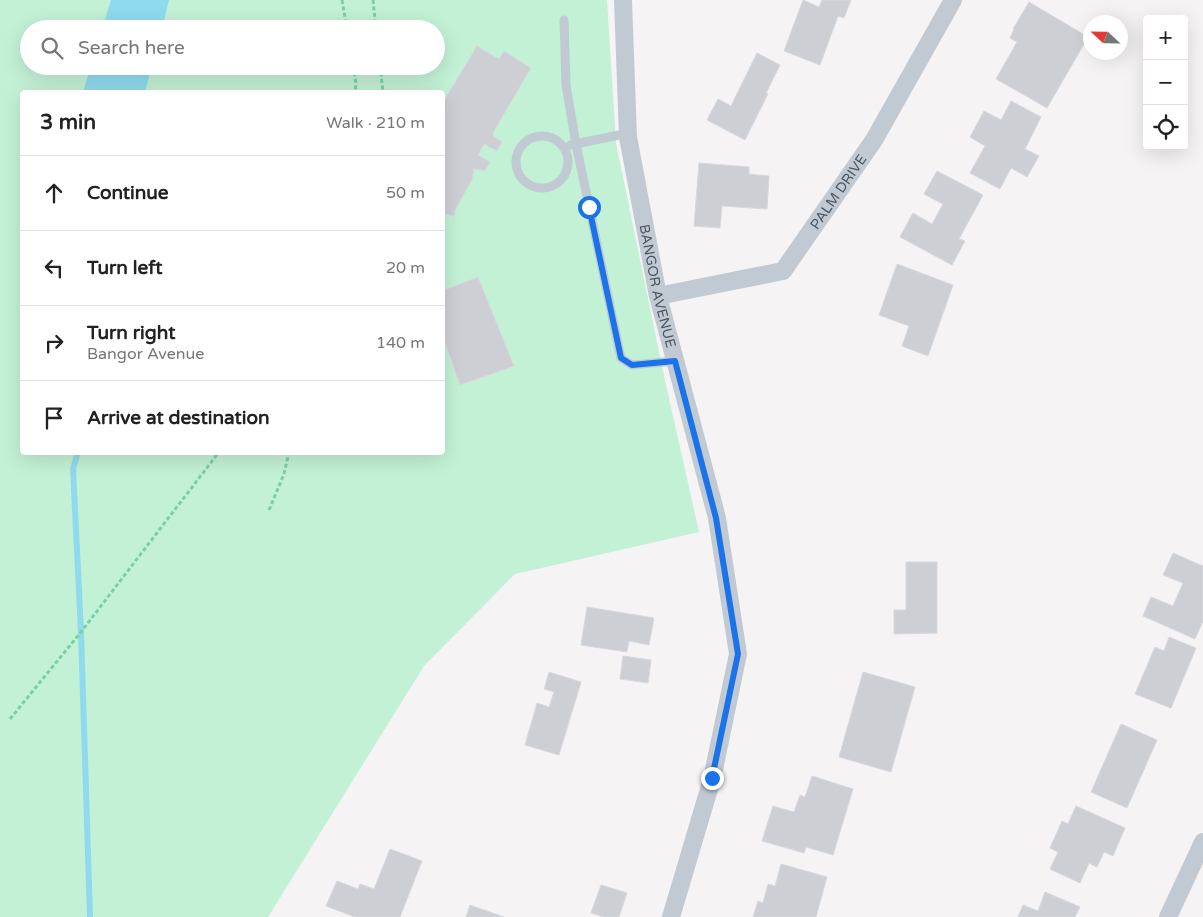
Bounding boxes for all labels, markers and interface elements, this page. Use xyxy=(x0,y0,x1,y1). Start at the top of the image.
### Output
north arrow xyxy=(1083,15,1128,60)
map controls xyxy=(1143,15,1188,150)
button: + xyxy=(1143,15,1188,60)
search box xyxy=(20,20,445,75)
icon: search xyxy=(38,34,66,62)
text: Search here xyxy=(78,37,185,59)
button: − xyxy=(1143,60,1188,105)
button: locate xyxy=(1143,105,1188,150)
text: 3 min xyxy=(40,110,96,135)
text: Walk · 210 m xyxy=(326,113,425,133)
street label: PALM DRIVE xyxy=(806,151,870,233)
icon: ahead xyxy=(40,179,68,207)
text: Continue xyxy=(87,182,169,204)
text: 50 m xyxy=(386,183,425,203)
route start xyxy=(578,196,601,219)
street label: BANGOR AVENUE xyxy=(636,223,680,350)
icon: left xyxy=(40,254,68,282)
text: Turn left xyxy=(87,257,163,279)
text: 20 m xyxy=(386,258,425,278)
text: Turn right xyxy=(87,322,175,344)
icon: right xyxy=(40,329,68,357)
text: 140 m xyxy=(376,333,425,353)
text: Bangor Avenue xyxy=(87,344,204,364)
icon: arrive xyxy=(40,404,68,432)
text: Arrive at destination xyxy=(87,407,270,429)
route end xyxy=(701,767,724,790)

